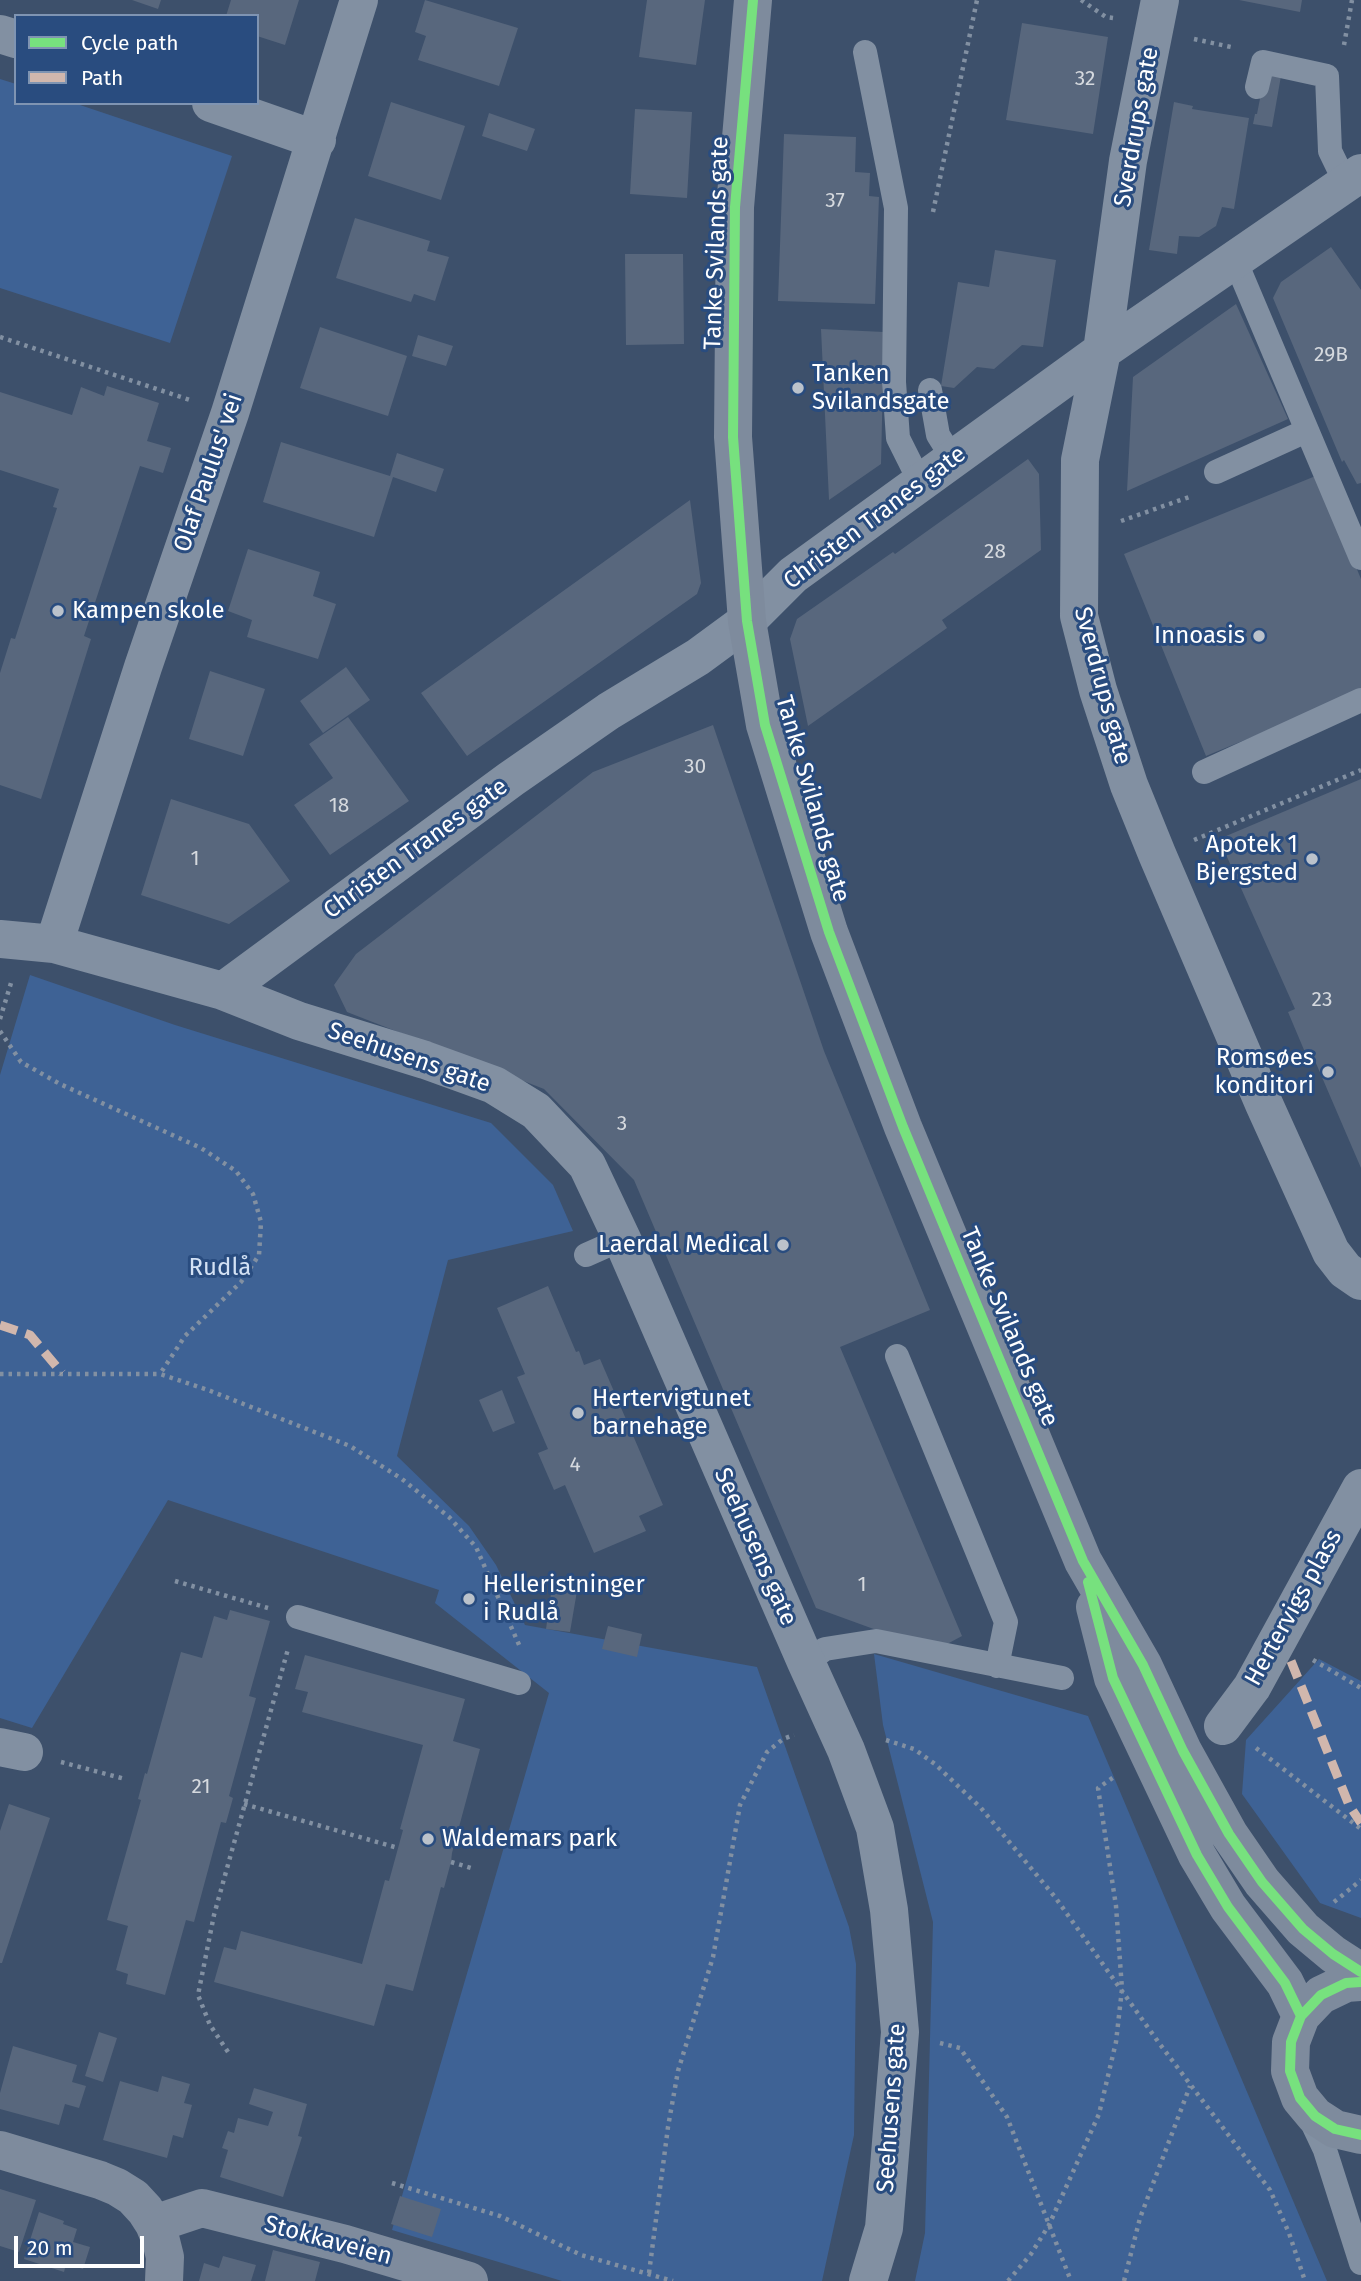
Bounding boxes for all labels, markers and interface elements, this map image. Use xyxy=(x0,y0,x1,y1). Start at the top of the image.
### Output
legend xyxy=(14,14,259,105)
text: Cycle path xyxy=(81,30,179,56)
street label: Sverdrups gate xyxy=(1109,45,1165,209)
text: Path xyxy=(81,65,123,91)
house number: 32 xyxy=(1075,66,1095,92)
street label: Tanke Svilands gate xyxy=(699,136,735,350)
house number: 37 xyxy=(825,188,845,214)
house number: 29B xyxy=(1314,342,1348,368)
place label: Tanken Svilandsgate xyxy=(812,360,949,416)
marker: Tanken Svilandsgate xyxy=(790,380,806,396)
street label: Olaf Paulus' vei xyxy=(168,390,250,556)
street label: Christen Tranes gate xyxy=(778,440,972,596)
house number: 28 xyxy=(984,539,1006,565)
place label: Kampen skole xyxy=(72,597,225,625)
marker: Kampen skole xyxy=(50,603,66,619)
street label: Sverdrups gate xyxy=(1067,604,1137,768)
place label: Innoasis xyxy=(1154,622,1245,650)
marker: Innoasis xyxy=(1251,628,1267,644)
street label: Tanke Svilands gate xyxy=(769,692,855,906)
house number: 30 xyxy=(684,754,706,780)
street label: Christen Tranes gate xyxy=(318,773,514,925)
house number: 18 xyxy=(329,793,349,819)
place label: Apotek 1 Bjergsted xyxy=(1195,831,1298,887)
house number: 1 xyxy=(190,846,200,872)
marker: Apotek 1 Bjergsted xyxy=(1304,851,1320,867)
house number: 23 xyxy=(1312,987,1332,1013)
street label: Seehusens gate xyxy=(324,1017,494,1099)
place label: Romsøes konditori xyxy=(1214,1044,1314,1100)
marker: Romsøes konditori xyxy=(1320,1064,1336,1080)
house number: 3 xyxy=(617,1111,627,1137)
street label: Tanke Svilands gate xyxy=(954,1223,1064,1431)
place label: Laerdal Medical xyxy=(598,1231,769,1259)
marker: Laerdal Medical xyxy=(775,1237,791,1253)
park label: Rudlå xyxy=(189,1254,251,1282)
place label: Hertervigtunet barnehage xyxy=(592,1385,751,1441)
marker: Hertervigtunet barnehage xyxy=(570,1405,586,1421)
house number: 4 xyxy=(569,1452,581,1478)
street label: Seehusens gate xyxy=(707,1464,803,1630)
street label: Hertervigs plass xyxy=(1239,1525,1349,1691)
place label: Helleristninger i Rudlå xyxy=(483,1571,645,1627)
house number: 1 xyxy=(857,1572,867,1598)
marker: Helleristninger i Rudlå xyxy=(461,1591,477,1607)
house number: 21 xyxy=(192,1774,210,1800)
place label: Waldemars park xyxy=(442,1825,617,1853)
marker: Waldemars park xyxy=(420,1831,436,1847)
street label: Seehusens gate xyxy=(872,2022,912,2194)
street label: Stokkaveien xyxy=(261,2210,395,2272)
scale bar xyxy=(18,2222,147,2266)
text: 20 m xyxy=(27,2235,73,2261)

